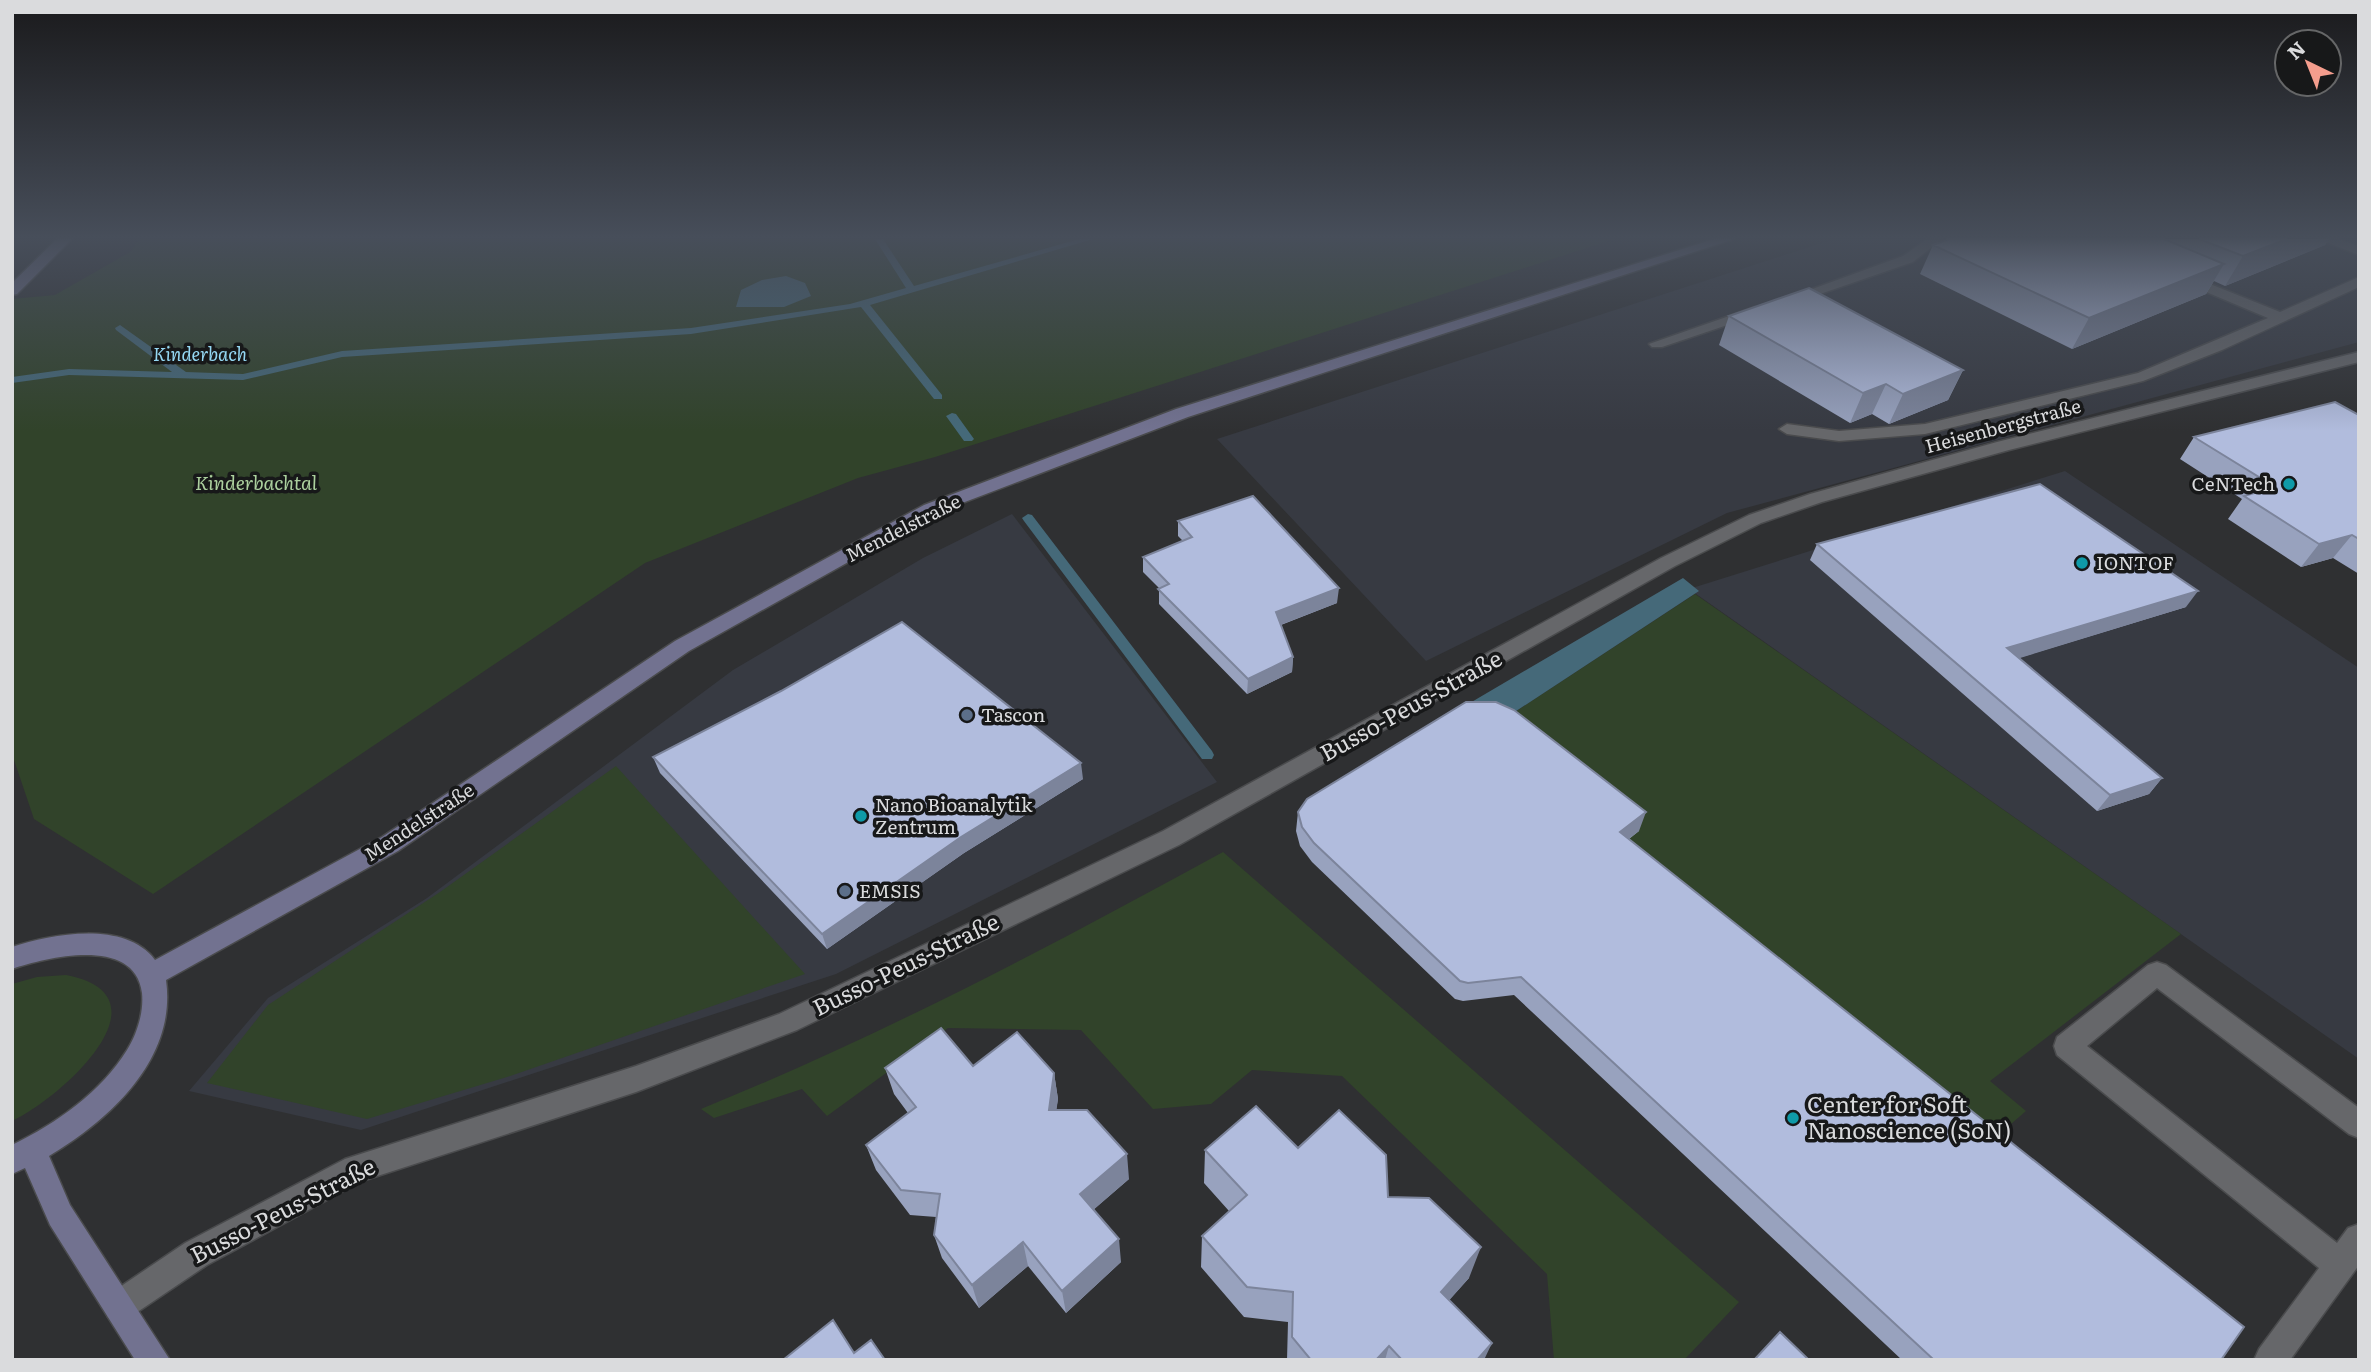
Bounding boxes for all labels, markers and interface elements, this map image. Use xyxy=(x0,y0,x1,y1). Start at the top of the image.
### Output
north arrow xyxy=(2273,28,2343,98)
text: N xyxy=(2280,34,2311,66)
water label: Kinderbach xyxy=(153,340,247,367)
street label: Heisenbergstraße xyxy=(1922,391,2084,459)
park label: Kinderbachtal xyxy=(195,468,318,496)
place label: CeNTech xyxy=(2192,469,2275,497)
marker: CeNTech xyxy=(2281,476,2297,492)
street label: Mendelstraße xyxy=(840,486,965,568)
place label: IONTOF xyxy=(2096,548,2174,576)
marker: IONTOF xyxy=(2074,555,2090,571)
street label: Busso-Peus-Straße xyxy=(1313,640,1507,768)
place label: Tascon xyxy=(981,700,1045,728)
marker: Tascon xyxy=(959,707,975,723)
street label: Mendelstraße xyxy=(358,775,479,867)
place label: Nano Bioanalytik Zentrum xyxy=(875,790,1033,840)
marker: Nano Bioanalytik Zentrum xyxy=(853,808,869,824)
place label: EMSIS xyxy=(859,876,921,904)
marker: EMSIS xyxy=(837,883,853,899)
street label: Busso-Peus-Straße xyxy=(806,903,1004,1023)
place label: Center for Soft Nanoscience (SoN) xyxy=(1807,1086,2011,1146)
marker: Center for Soft Nanoscience (SoN) xyxy=(1785,1110,1801,1126)
street label: Busso-Peus-Straße xyxy=(184,1148,380,1271)

